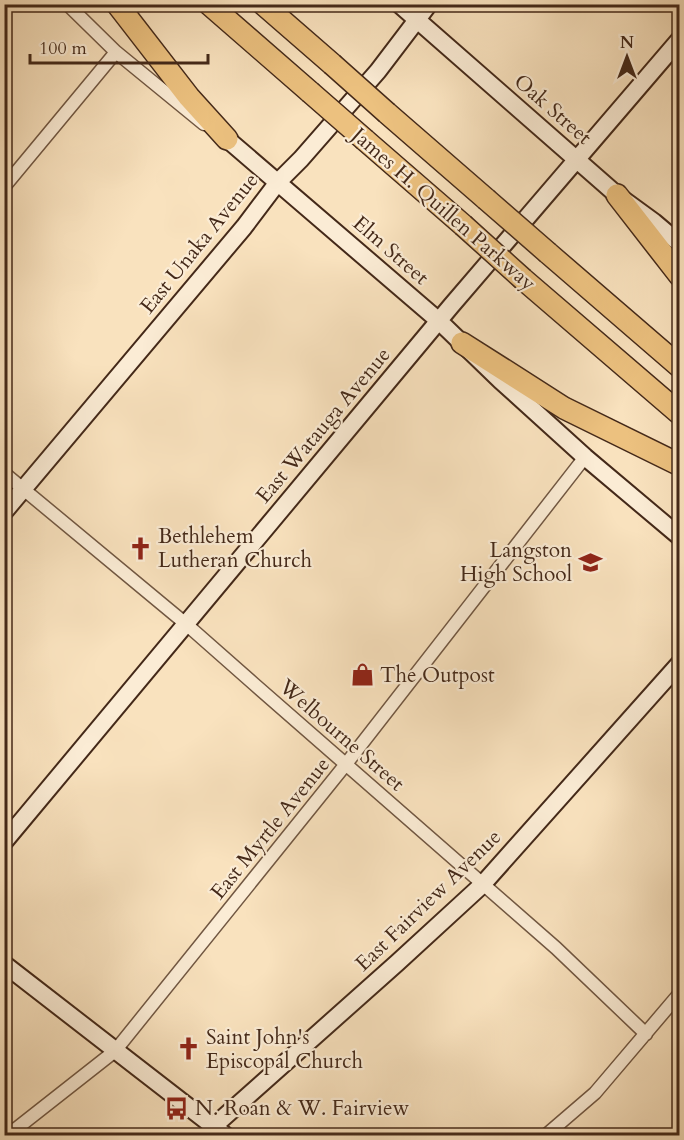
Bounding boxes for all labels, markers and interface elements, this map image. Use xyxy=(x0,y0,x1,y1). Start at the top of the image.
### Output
scale bar xyxy=(30,27,208,65)
north arrow xyxy=(597,27,657,87)
text: N xyxy=(620,32,634,54)
text: 100 m xyxy=(39,36,87,61)
street label: Oak Street xyxy=(507,67,598,152)
street label: James H. Quillen Parkway xyxy=(343,119,542,298)
street label: East Unaka Avenue xyxy=(134,167,265,320)
street label: Elm Street xyxy=(346,209,435,292)
street label: East Watauga Avenue xyxy=(249,341,397,509)
place label: Bethlehem Lutheran Church xyxy=(158,522,313,575)
church icon: Bethlehem Lutheran Church xyxy=(127,535,153,561)
place label: Langston High School xyxy=(460,536,572,589)
school or university icon: Langston High School xyxy=(577,549,603,575)
place label: The Outpost xyxy=(380,661,495,690)
shop icon: The Outpost xyxy=(349,662,375,688)
street label: Welbourne Street xyxy=(272,672,411,798)
street label: East Myrtle Avenue xyxy=(204,751,337,905)
street label: East Fairview Avenue xyxy=(349,823,508,978)
place label: Saint John's Episcopal Church xyxy=(206,1023,364,1076)
church icon: Saint John's Episcopal Church xyxy=(175,1036,201,1062)
place label: N. Roan & W. Fairview xyxy=(195,1094,410,1123)
bus stop icon: N. Roan & W. Fairview xyxy=(164,1095,190,1121)

